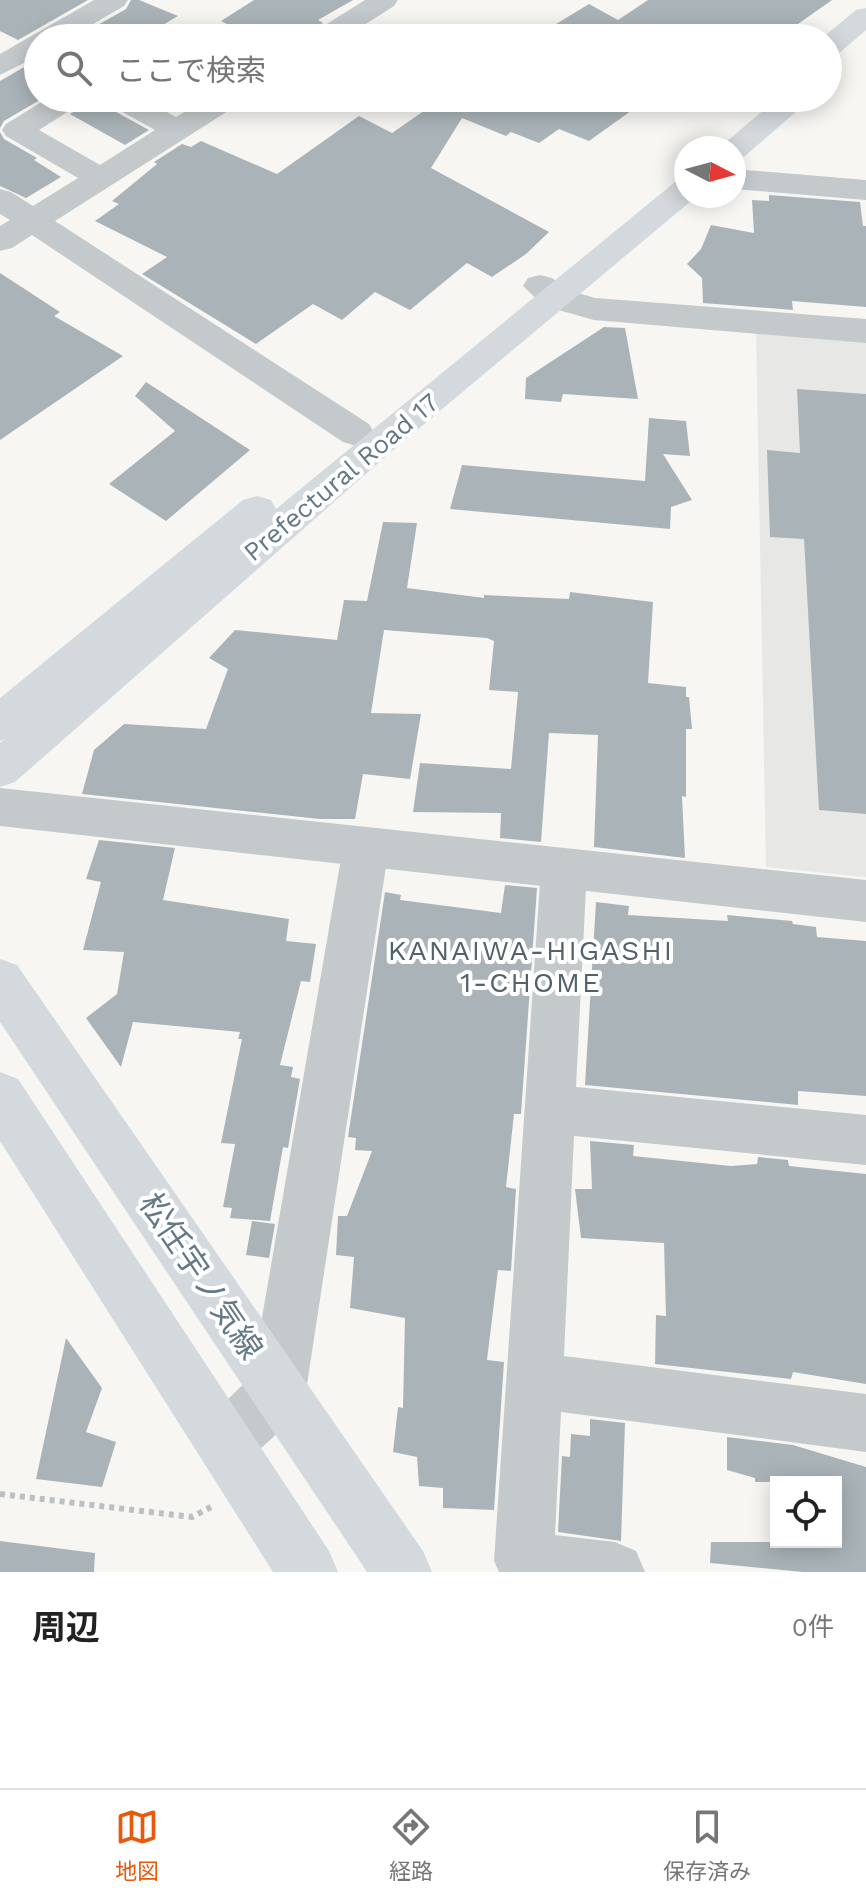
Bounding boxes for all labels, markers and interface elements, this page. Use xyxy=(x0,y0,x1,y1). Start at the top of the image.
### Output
search box xyxy=(24,24,842,112)
icon: search xyxy=(52,46,96,90)
text: ここで検索 xyxy=(116,53,266,88)
north arrow xyxy=(674,136,746,208)
street label: Prefectural Road 17 xyxy=(238,387,444,567)
district label: KANAIWA-HIGASHI 1-CHOME xyxy=(388,934,674,999)
street label: 松任宇ノ気線 xyxy=(132,1186,270,1366)
map controls xyxy=(770,1476,842,1548)
button: locate xyxy=(770,1476,842,1548)
text: 周辺 xyxy=(32,1607,100,1647)
text: 0件 xyxy=(792,1612,834,1642)
tab: 地図 xyxy=(115,1805,159,1885)
tab: 経路 xyxy=(389,1805,433,1885)
tab: 保存済み xyxy=(663,1805,751,1885)

